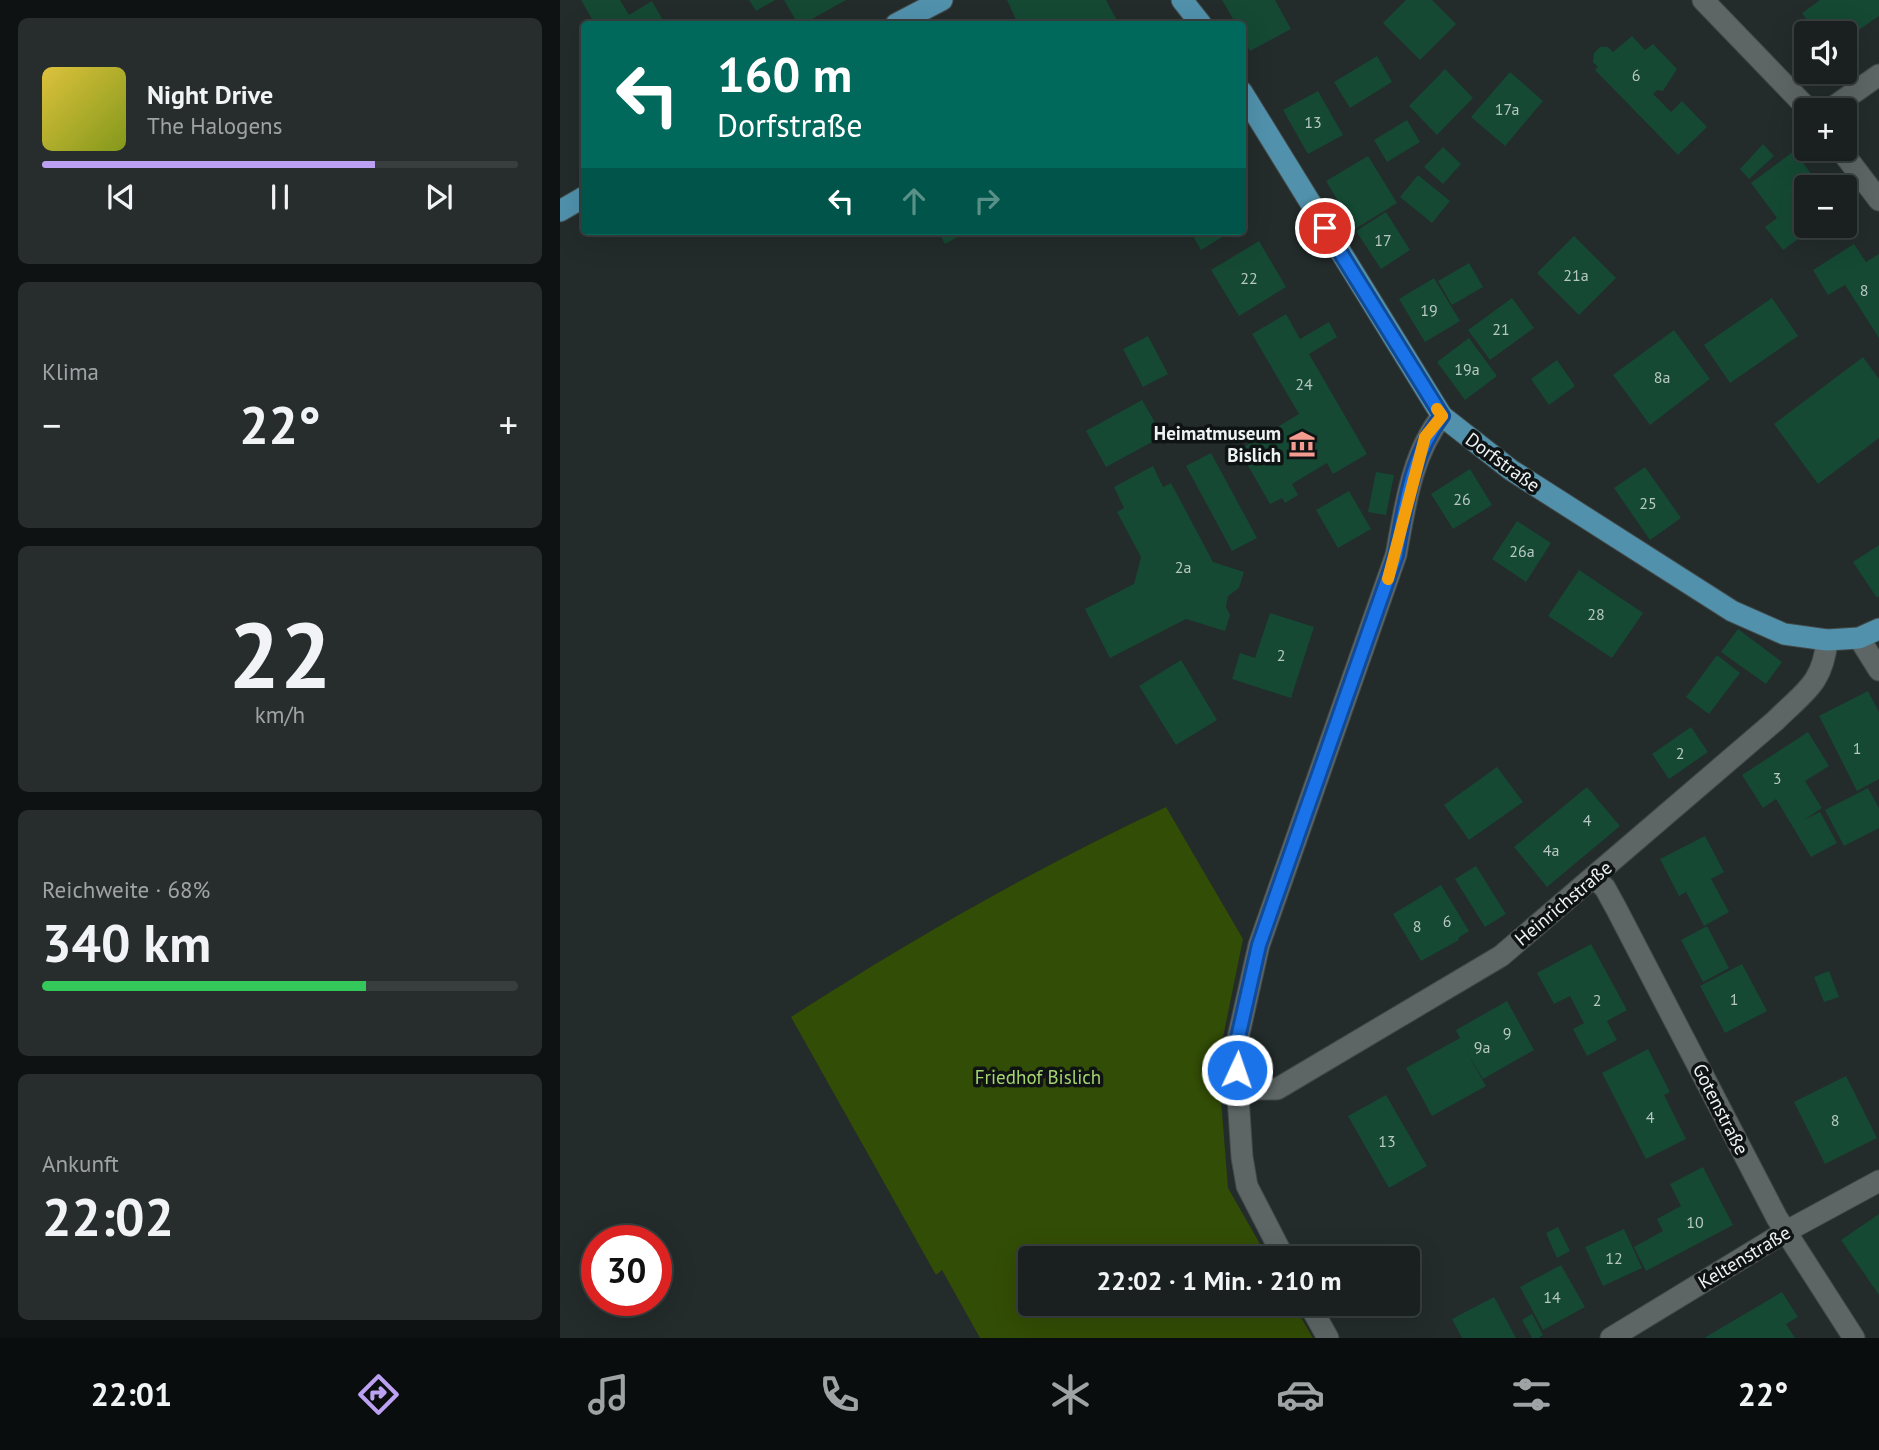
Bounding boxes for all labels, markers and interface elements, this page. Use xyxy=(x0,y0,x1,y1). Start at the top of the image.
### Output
map controls xyxy=(1794,21,1857,238)
button: sound xyxy=(1794,21,1857,84)
text: 160 m xyxy=(717,42,852,106)
icon: left xyxy=(602,49,693,140)
house number: 6 xyxy=(1632,65,1640,85)
text: Night Drive xyxy=(147,78,273,111)
button: + xyxy=(1794,98,1857,161)
house number: 17a xyxy=(1495,99,1519,119)
text: Dorfstraße xyxy=(717,104,862,146)
text: The Halogens xyxy=(147,111,282,140)
house number: 13 xyxy=(1304,112,1322,132)
button: − xyxy=(1794,175,1857,238)
icon: previous xyxy=(102,178,140,216)
icon: pause xyxy=(261,178,299,216)
icon: next xyxy=(420,178,458,216)
icon: left xyxy=(822,182,860,220)
icon: ahead xyxy=(895,182,933,220)
icon: right xyxy=(968,182,1006,220)
pin xyxy=(1295,198,1355,258)
icon: arrive xyxy=(1306,209,1344,247)
house number: 17 xyxy=(1374,230,1392,250)
house number: 21a xyxy=(1563,265,1589,285)
house number: 22 xyxy=(1240,268,1258,288)
house number: 8 xyxy=(1860,280,1868,300)
house number: 19 xyxy=(1420,300,1438,320)
house number: 21 xyxy=(1492,319,1510,339)
text: Klima xyxy=(42,357,99,386)
house number: 19a xyxy=(1454,359,1480,379)
house number: 8a xyxy=(1654,367,1670,387)
house number: 24 xyxy=(1295,374,1313,394)
text: 22° xyxy=(239,391,321,458)
text: − xyxy=(42,400,61,449)
text: + xyxy=(499,400,518,449)
place label: Heimatmuseum Bislich xyxy=(1154,421,1281,467)
street label: Dorfstraße xyxy=(1461,427,1545,497)
museum icon: Heimatmuseum Bislich xyxy=(1287,429,1317,459)
house number: 26 xyxy=(1453,489,1471,509)
house number: 25 xyxy=(1639,493,1657,513)
house number: 26a xyxy=(1509,541,1535,561)
house number: 2a xyxy=(1175,557,1191,577)
text: 22 xyxy=(228,595,332,713)
house number: 28 xyxy=(1587,604,1605,624)
house number: 2 xyxy=(1277,645,1285,665)
text: km/h xyxy=(255,700,305,729)
house number: 1 xyxy=(1853,738,1861,758)
house number: 2 xyxy=(1676,743,1684,763)
house number: 3 xyxy=(1773,768,1781,788)
house number: 4 xyxy=(1583,810,1592,830)
house number: 4a xyxy=(1543,840,1559,860)
street label: Heinrichstraße xyxy=(1509,855,1617,951)
text: Reichweite · 68% xyxy=(42,875,210,904)
text: 340 km xyxy=(42,909,211,976)
house number: 6 xyxy=(1443,911,1451,931)
house number: 8 xyxy=(1413,916,1421,936)
house number: 1 xyxy=(1730,989,1738,1009)
house number: 2 xyxy=(1593,990,1601,1010)
house number: 9 xyxy=(1503,1023,1511,1043)
position arrow xyxy=(1200,1033,1274,1107)
house number: 9a xyxy=(1474,1037,1490,1057)
street label: Gotenstraße xyxy=(1688,1059,1754,1159)
park label: Friedhof Bislich xyxy=(975,1065,1101,1089)
house number: 4 xyxy=(1646,1107,1655,1127)
house number: 8 xyxy=(1831,1110,1839,1130)
house number: 13 xyxy=(1378,1131,1396,1151)
text: Ankunft xyxy=(42,1149,119,1178)
text: 22:02 xyxy=(42,1183,174,1250)
house number: 10 xyxy=(1686,1212,1704,1232)
street label: Keltenstraße xyxy=(1694,1220,1794,1294)
speed limit sign: 30 xyxy=(581,1225,672,1316)
house number: 12 xyxy=(1605,1248,1623,1268)
text: 22:02 · 1 Min. · 210 m xyxy=(1096,1264,1342,1297)
house number: 14 xyxy=(1543,1287,1561,1307)
icon: directions xyxy=(354,1370,403,1419)
icon: music xyxy=(584,1370,633,1419)
icon: phone xyxy=(815,1370,864,1419)
icon: climate xyxy=(1046,1370,1095,1419)
icon: car xyxy=(1276,1370,1325,1419)
icon: filters xyxy=(1507,1370,1556,1419)
text: 22:01 xyxy=(91,1373,172,1415)
text: 22° xyxy=(1738,1373,1788,1415)

